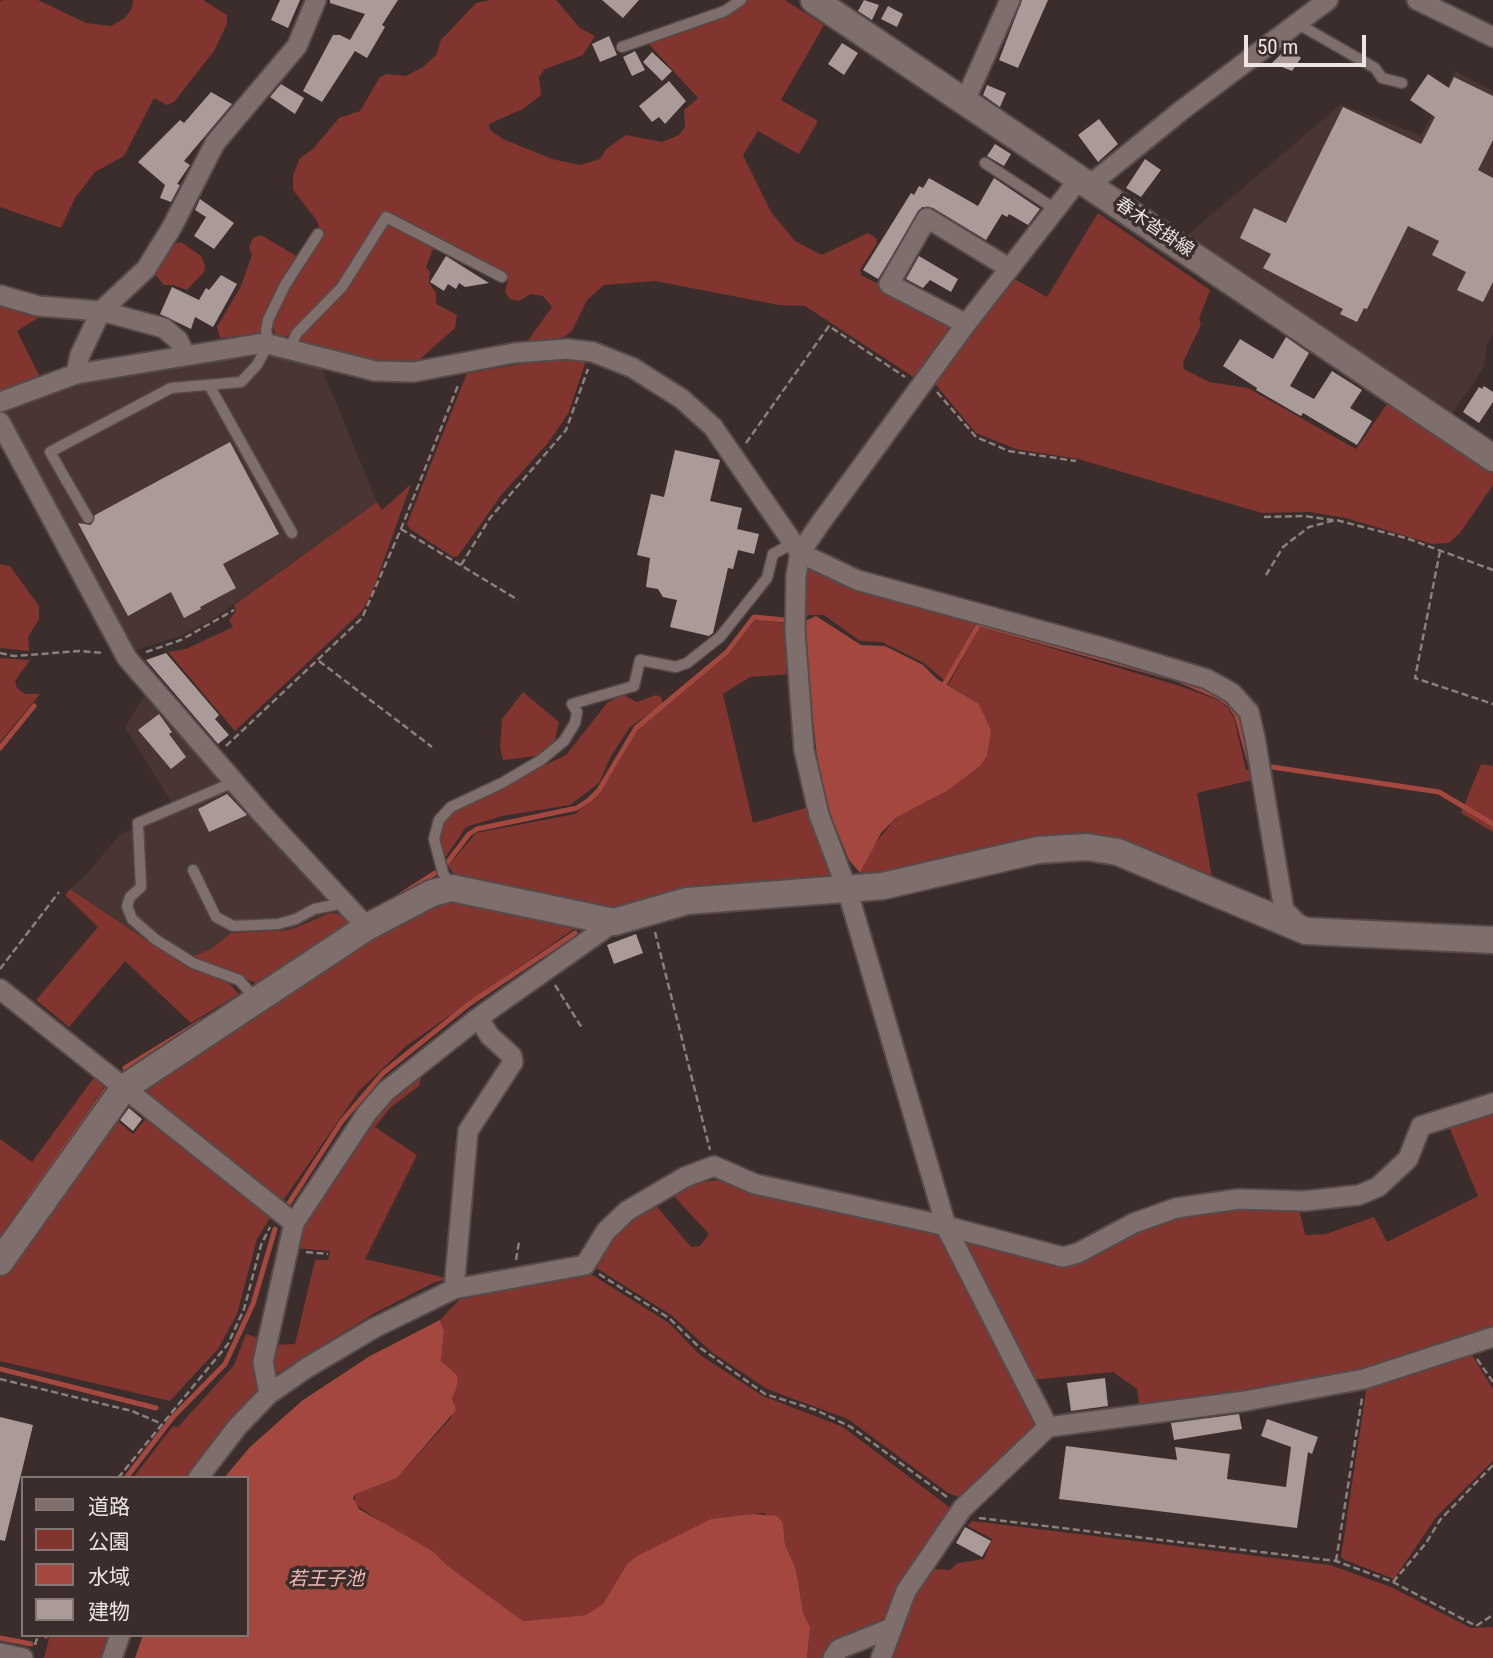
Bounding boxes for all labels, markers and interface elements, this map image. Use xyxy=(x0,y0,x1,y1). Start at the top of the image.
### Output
scale bar xyxy=(1248,21,1370,65)
text: 50 m xyxy=(1257,35,1298,59)
street label: 春木沓掛線 xyxy=(1111,194,1197,262)
legend xyxy=(21,1476,248,1637)
text: 道路 xyxy=(88,1495,130,1519)
text: 公園 xyxy=(88,1530,130,1554)
text: 水域 xyxy=(88,1565,130,1589)
water label: 若王子池 xyxy=(288,1569,364,1591)
text: 建物 xyxy=(88,1600,130,1624)

